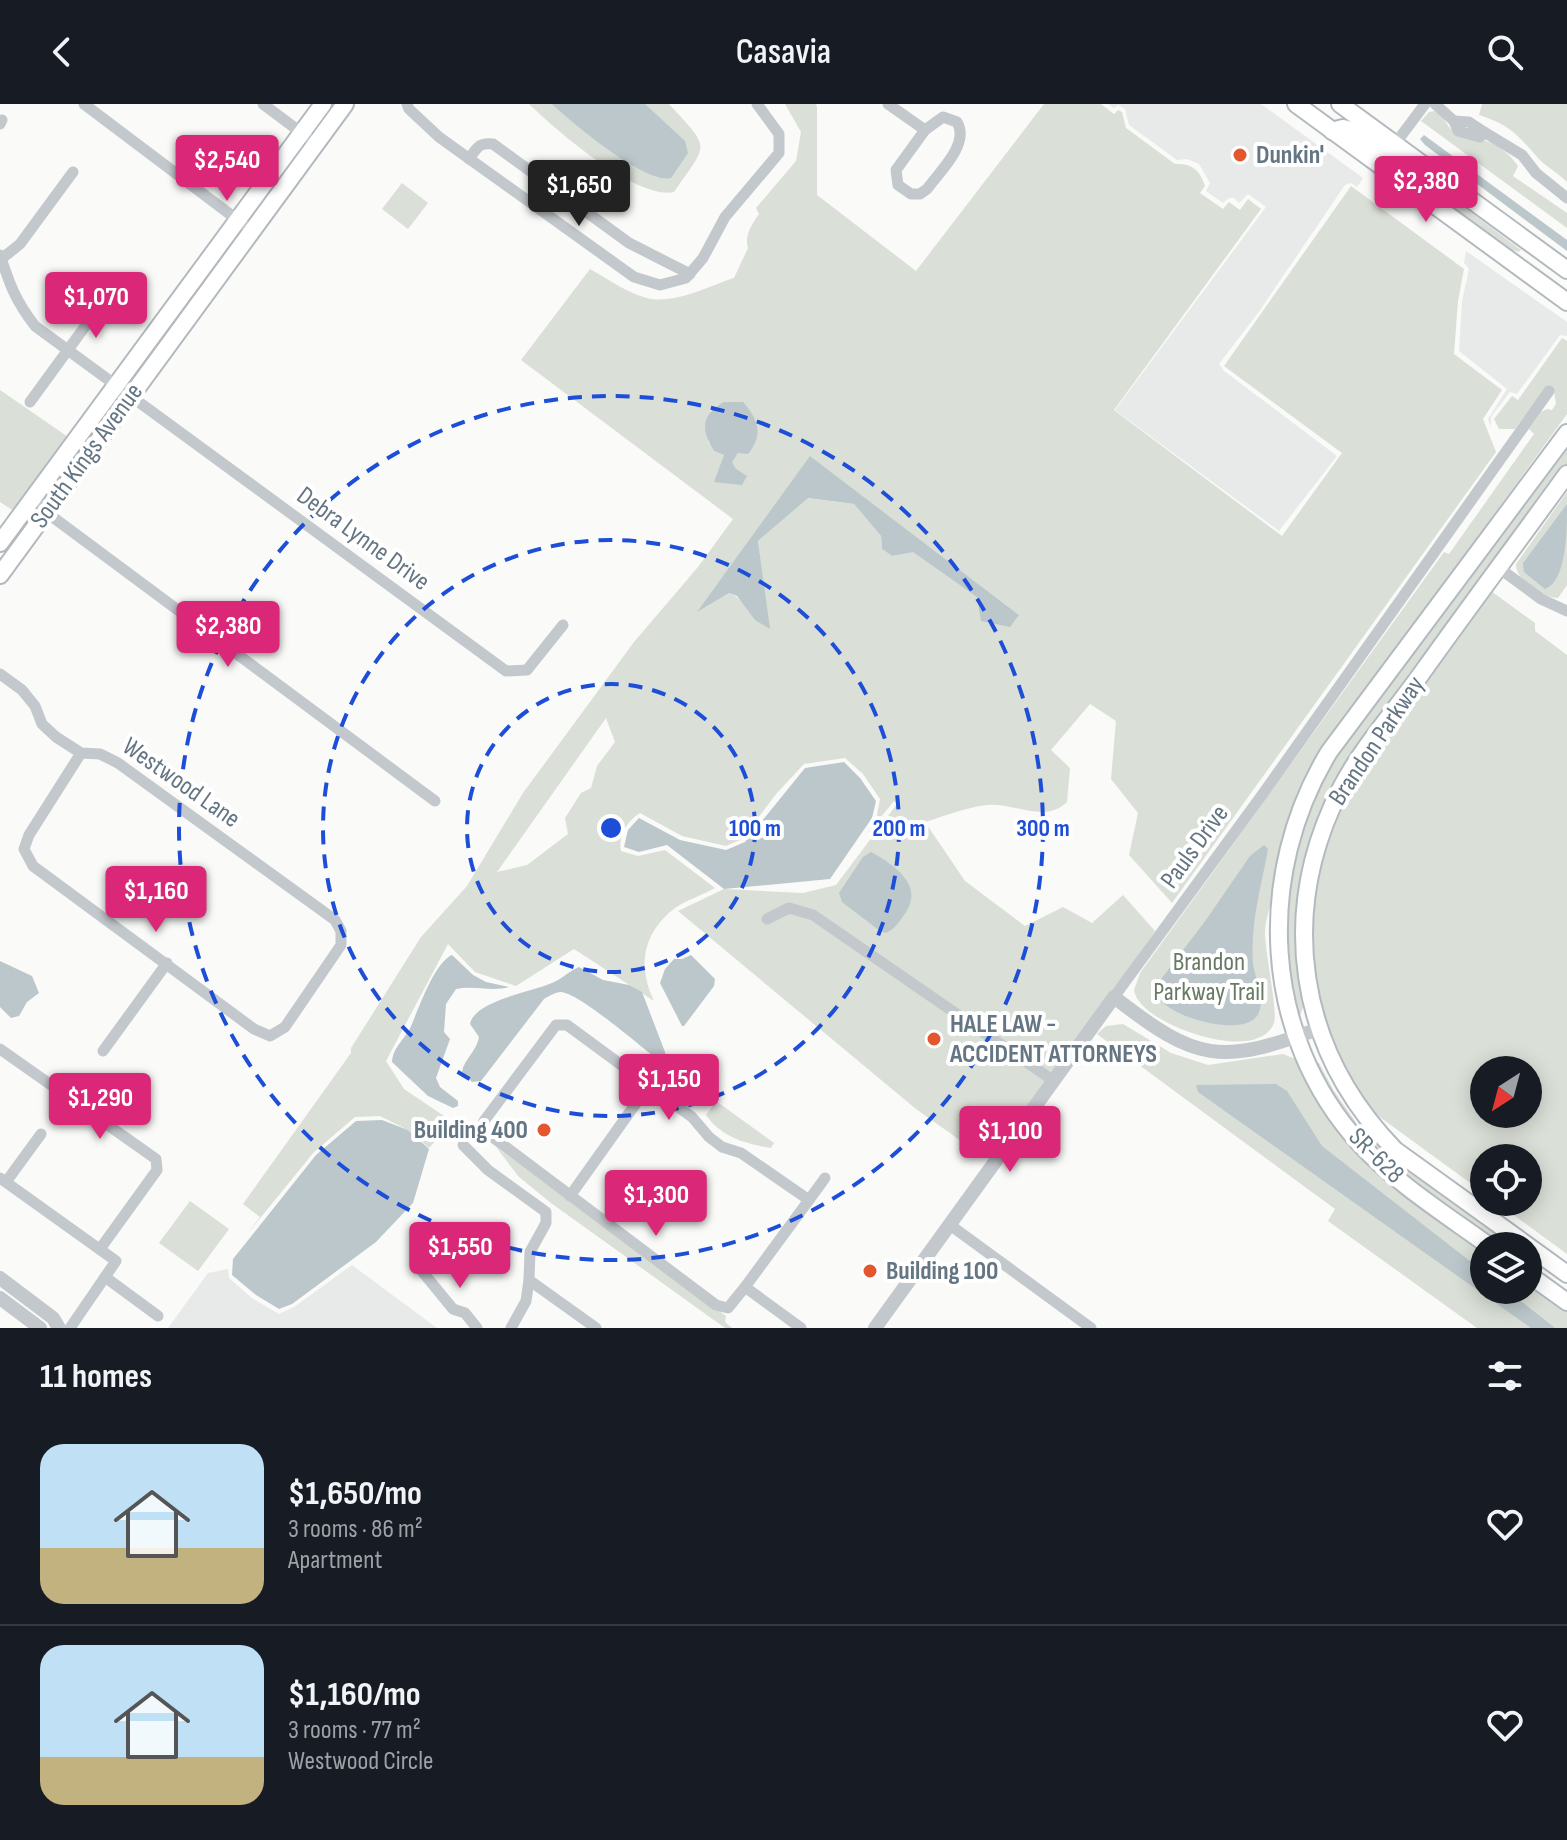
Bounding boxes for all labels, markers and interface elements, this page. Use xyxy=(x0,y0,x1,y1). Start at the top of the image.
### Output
icon: back xyxy=(40,30,84,74)
icon: search xyxy=(1483,30,1527,74)
text: Casavia xyxy=(736,31,831,74)
pin: $2,540 xyxy=(162,135,292,203)
place label: Dunkin' xyxy=(1256,140,1324,171)
text: $2,540 xyxy=(194,145,260,176)
marker: Dunkin' xyxy=(1231,146,1249,164)
pin: $2,380 xyxy=(1361,156,1491,224)
pin: $1,650 xyxy=(514,160,644,228)
text: $2,380 xyxy=(1393,166,1459,197)
text: $1,650 xyxy=(546,170,612,201)
pin: $1,070 xyxy=(31,272,161,340)
text: $1,070 xyxy=(63,282,129,313)
street label: South Kings Avenue xyxy=(24,378,150,534)
street label: Debra Lynne Drive xyxy=(291,480,435,598)
pin: $2,380 xyxy=(163,601,293,669)
text: $2,380 xyxy=(195,611,261,642)
street label: Brandon Parkway xyxy=(1323,671,1431,811)
street label: Westwood Lane xyxy=(116,731,246,835)
street label: Pauls Drive xyxy=(1154,799,1236,895)
centre of rings xyxy=(597,814,625,842)
text: 100 m xyxy=(729,814,781,843)
text: 200 m xyxy=(872,814,926,843)
text: 300 m xyxy=(1016,814,1070,843)
pin: $1,160 xyxy=(91,866,221,934)
text: $1,160 xyxy=(123,876,189,907)
park label: Brandon Parkway Trail xyxy=(1153,947,1265,1008)
place label: HALE LAW - ACCIDENT ATTORNEYS xyxy=(949,1009,1157,1070)
marker: HALE LAW - ACCIDENT ATTORNEYS xyxy=(925,1030,943,1048)
pin: $1,150 xyxy=(604,1054,734,1122)
north arrow xyxy=(1470,1056,1542,1128)
map controls xyxy=(1470,1056,1542,1304)
text: $1,150 xyxy=(637,1064,701,1095)
pin: $1,290 xyxy=(35,1073,165,1141)
text: $1,290 xyxy=(67,1083,133,1114)
pin: $1,100 xyxy=(945,1106,1075,1174)
place label: Building 400 xyxy=(414,1115,528,1146)
text: $1,100 xyxy=(977,1116,1043,1147)
marker: Building 400 xyxy=(535,1121,553,1139)
street label: SR-628 xyxy=(1342,1122,1410,1190)
button: locate xyxy=(1470,1144,1542,1216)
pin: $1,300 xyxy=(591,1170,721,1238)
text: $1,300 xyxy=(623,1180,689,1211)
pin: $1,550 xyxy=(395,1222,525,1290)
text: $1,550 xyxy=(427,1232,493,1263)
button: layers xyxy=(1470,1232,1542,1304)
place label: Building 100 xyxy=(886,1256,998,1287)
marker: Building 100 xyxy=(861,1262,879,1280)
icon: filters xyxy=(1483,1354,1527,1398)
text: 11 homes xyxy=(40,1356,152,1397)
text: $1,650/mo xyxy=(288,1473,422,1514)
icon: home xyxy=(104,1476,200,1572)
icon: heart xyxy=(1483,1502,1527,1546)
text: 3 rooms · 86 m² xyxy=(288,1514,423,1545)
text: Apartment xyxy=(288,1545,382,1576)
text: $1,160/mo xyxy=(288,1674,421,1715)
icon: home xyxy=(104,1677,200,1773)
icon: heart xyxy=(1483,1703,1527,1747)
text: 3 rooms · 77 m² xyxy=(288,1715,421,1746)
text: Westwood Circle xyxy=(288,1746,433,1777)

